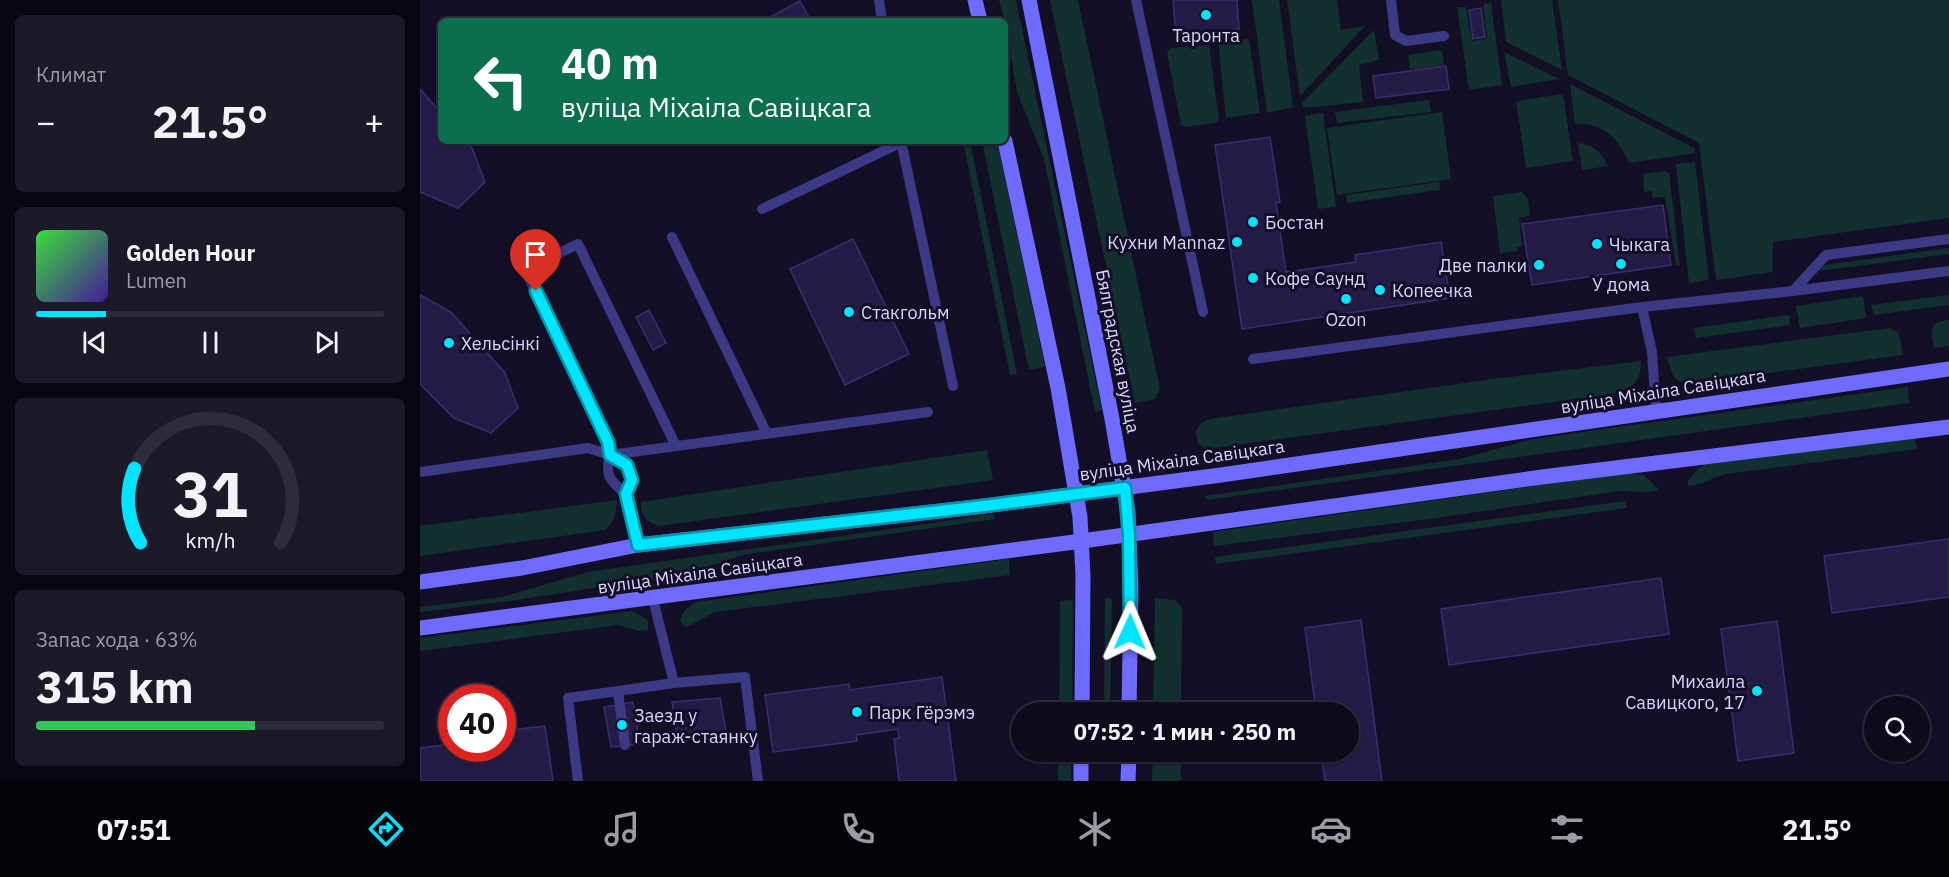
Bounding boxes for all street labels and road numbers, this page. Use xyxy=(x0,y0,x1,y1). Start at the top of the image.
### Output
street label: Бялградская вуліца xyxy=(1091,267,1145,435)
street label: вуліца Міхаіла Савіцкага xyxy=(1559,363,1767,419)
street label: вуліца Міхаіла Савіцкага xyxy=(1078,434,1286,486)
street label: вуліца Міхаіла Савіцкага xyxy=(596,547,804,599)

